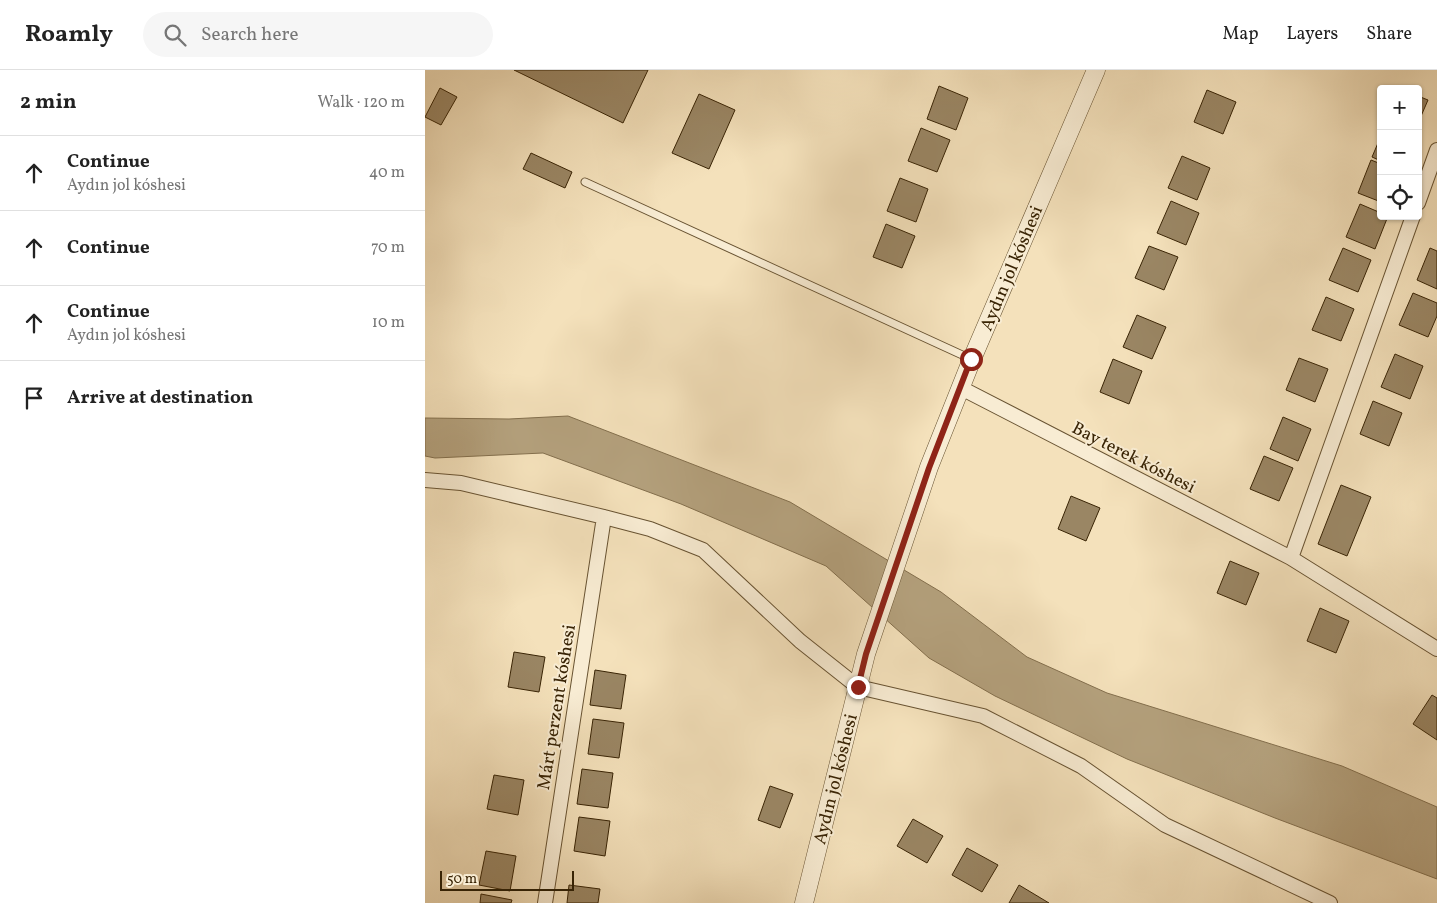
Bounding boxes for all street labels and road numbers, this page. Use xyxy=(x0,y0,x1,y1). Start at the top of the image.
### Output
street label: Aydın jol kóshesi xyxy=(975,202,1050,335)
street label: Bay terek kóshesi xyxy=(1067,416,1199,500)
street label: Márt perzent kóshesi xyxy=(532,623,583,792)
street label: Aydın jol kóshesi xyxy=(808,711,865,847)

